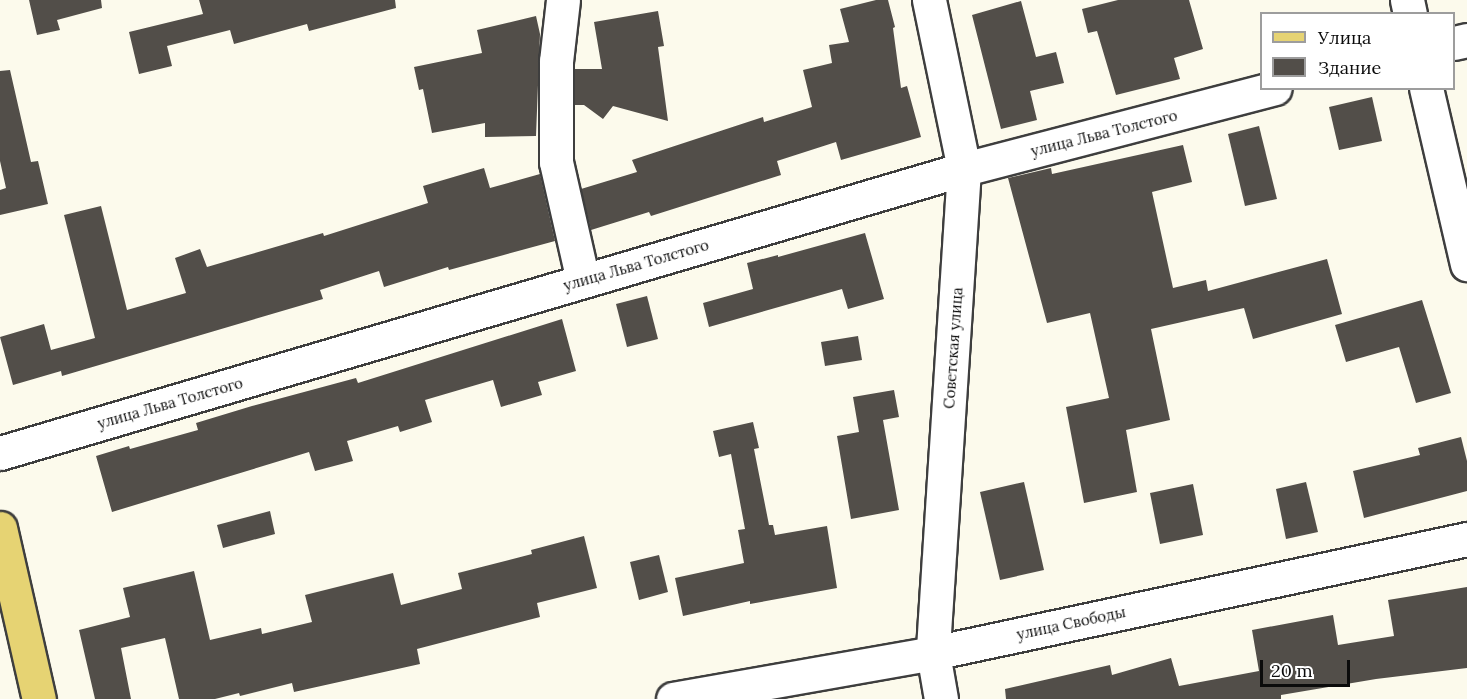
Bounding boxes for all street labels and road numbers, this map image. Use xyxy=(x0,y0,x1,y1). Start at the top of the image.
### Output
street label: улица Льва Толстого xyxy=(1029,106,1179,160)
street label: улица Льва Толстого xyxy=(561,236,711,294)
street label: Советская улица xyxy=(940,287,966,409)
street label: улица Льва Толстого xyxy=(95,374,245,432)
street label: улица Свободы xyxy=(1015,603,1127,643)

